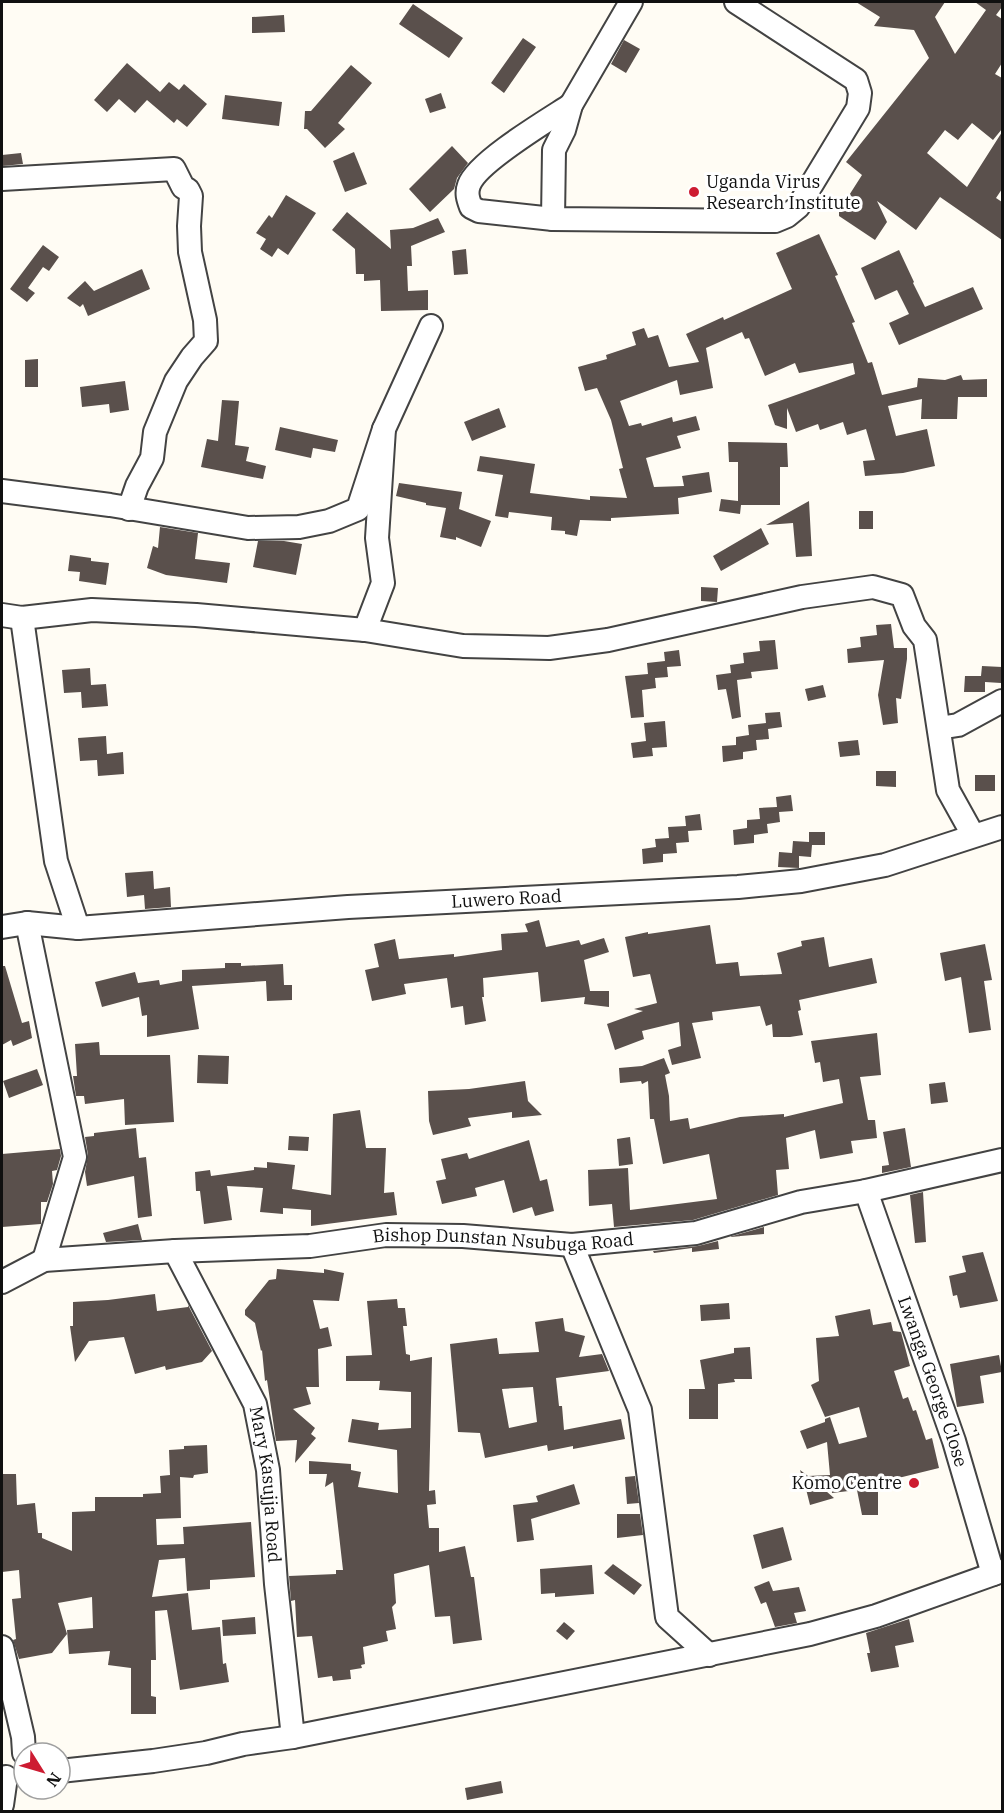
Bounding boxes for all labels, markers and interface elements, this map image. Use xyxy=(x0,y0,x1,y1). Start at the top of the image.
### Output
place label: Uganda Virus Research Institute xyxy=(706,170,861,214)
marker: Uganda Virus Research Institute xyxy=(687,185,701,199)
street label: Luwero Road xyxy=(451,884,562,913)
street label: Bishop Dunstan Nsubuga Road xyxy=(371,1223,635,1256)
street label: Lwanga George Close xyxy=(893,1293,973,1470)
street label: Mary Kasujja Road xyxy=(245,1404,286,1564)
place label: Komo Centre xyxy=(791,1471,902,1494)
marker: Komo Centre xyxy=(907,1476,921,1490)
north arrow xyxy=(12,1741,72,1801)
text: N xyxy=(42,1769,66,1791)

